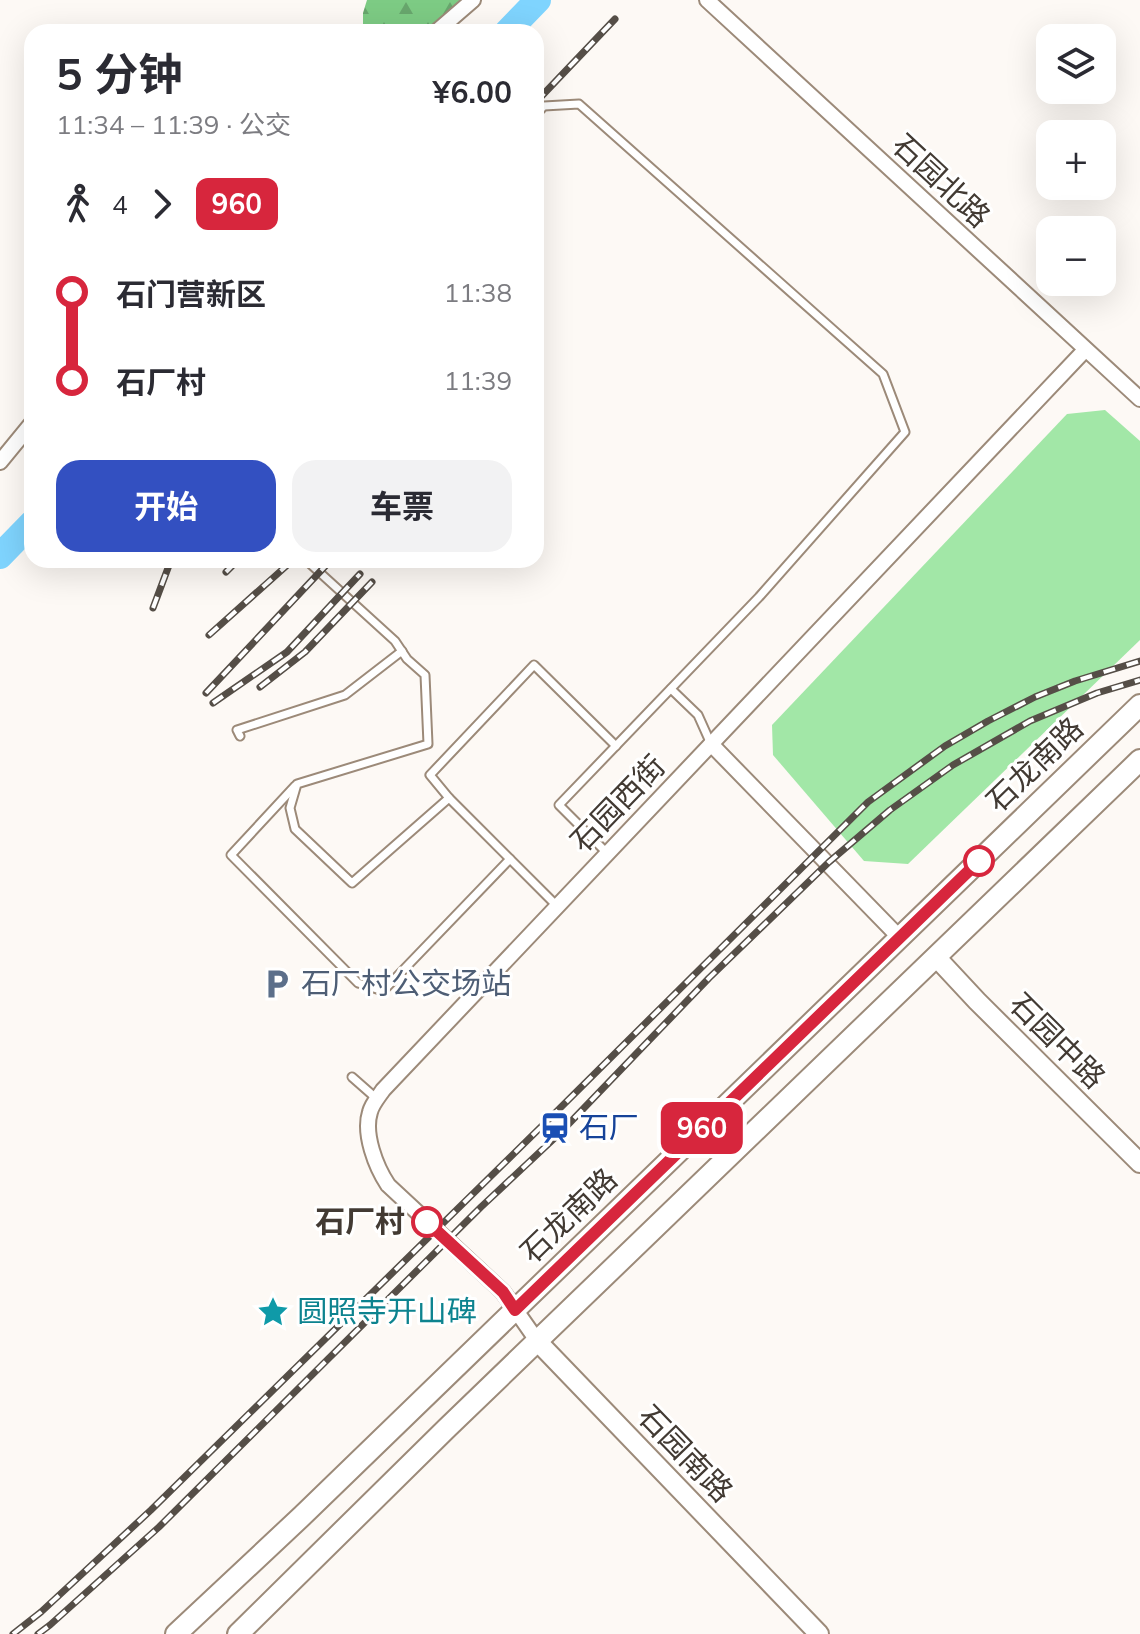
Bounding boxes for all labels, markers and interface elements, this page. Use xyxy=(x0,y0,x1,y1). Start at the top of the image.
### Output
map controls xyxy=(1036,24,1116,296)
button: layers xyxy=(1036,24,1116,104)
text: 5 分钟 xyxy=(56,46,182,101)
text: ¥6.00 xyxy=(433,73,512,111)
text: 11:34 – 11:39 · 公交 xyxy=(56,108,291,141)
button: + xyxy=(1036,120,1116,200)
street label: 石园北路 xyxy=(885,125,999,235)
icon: walk xyxy=(56,182,100,226)
icon: forward xyxy=(140,182,184,226)
text: 960 xyxy=(212,186,262,221)
text: 4 xyxy=(112,188,128,221)
button: − xyxy=(1036,216,1116,296)
text: 石门营新区 xyxy=(116,275,266,313)
text: 11:38 xyxy=(444,276,512,309)
text: 石厂村 xyxy=(116,363,206,401)
text: 11:39 xyxy=(444,364,512,397)
button: 开始 xyxy=(56,460,276,552)
button: 车票 xyxy=(292,460,512,552)
street label: 石龙南路 xyxy=(978,709,1091,820)
street label: 石园西街 xyxy=(562,747,673,860)
unlabelled marker xyxy=(964,846,994,876)
place label: 石厂村公交场站 xyxy=(301,964,511,1002)
parking icon: 石厂村公交场站 xyxy=(260,967,294,1001)
street label: 石园中路 xyxy=(1002,984,1114,1096)
line badge: 960 xyxy=(656,1102,748,1154)
place label: 石厂 xyxy=(579,1108,639,1146)
text: 960 xyxy=(677,1110,727,1145)
station icon: 石厂 xyxy=(538,1111,572,1145)
street label: 石龙南路 xyxy=(512,1160,625,1271)
place label: 石厂村 xyxy=(315,1202,405,1240)
marker: 石厂村 xyxy=(412,1207,442,1237)
place label: 圆照寺开山碑 xyxy=(297,1292,477,1330)
place icon: 圆照寺开山碑 xyxy=(256,1295,290,1329)
street label: 石园南路 xyxy=(630,1397,741,1510)

